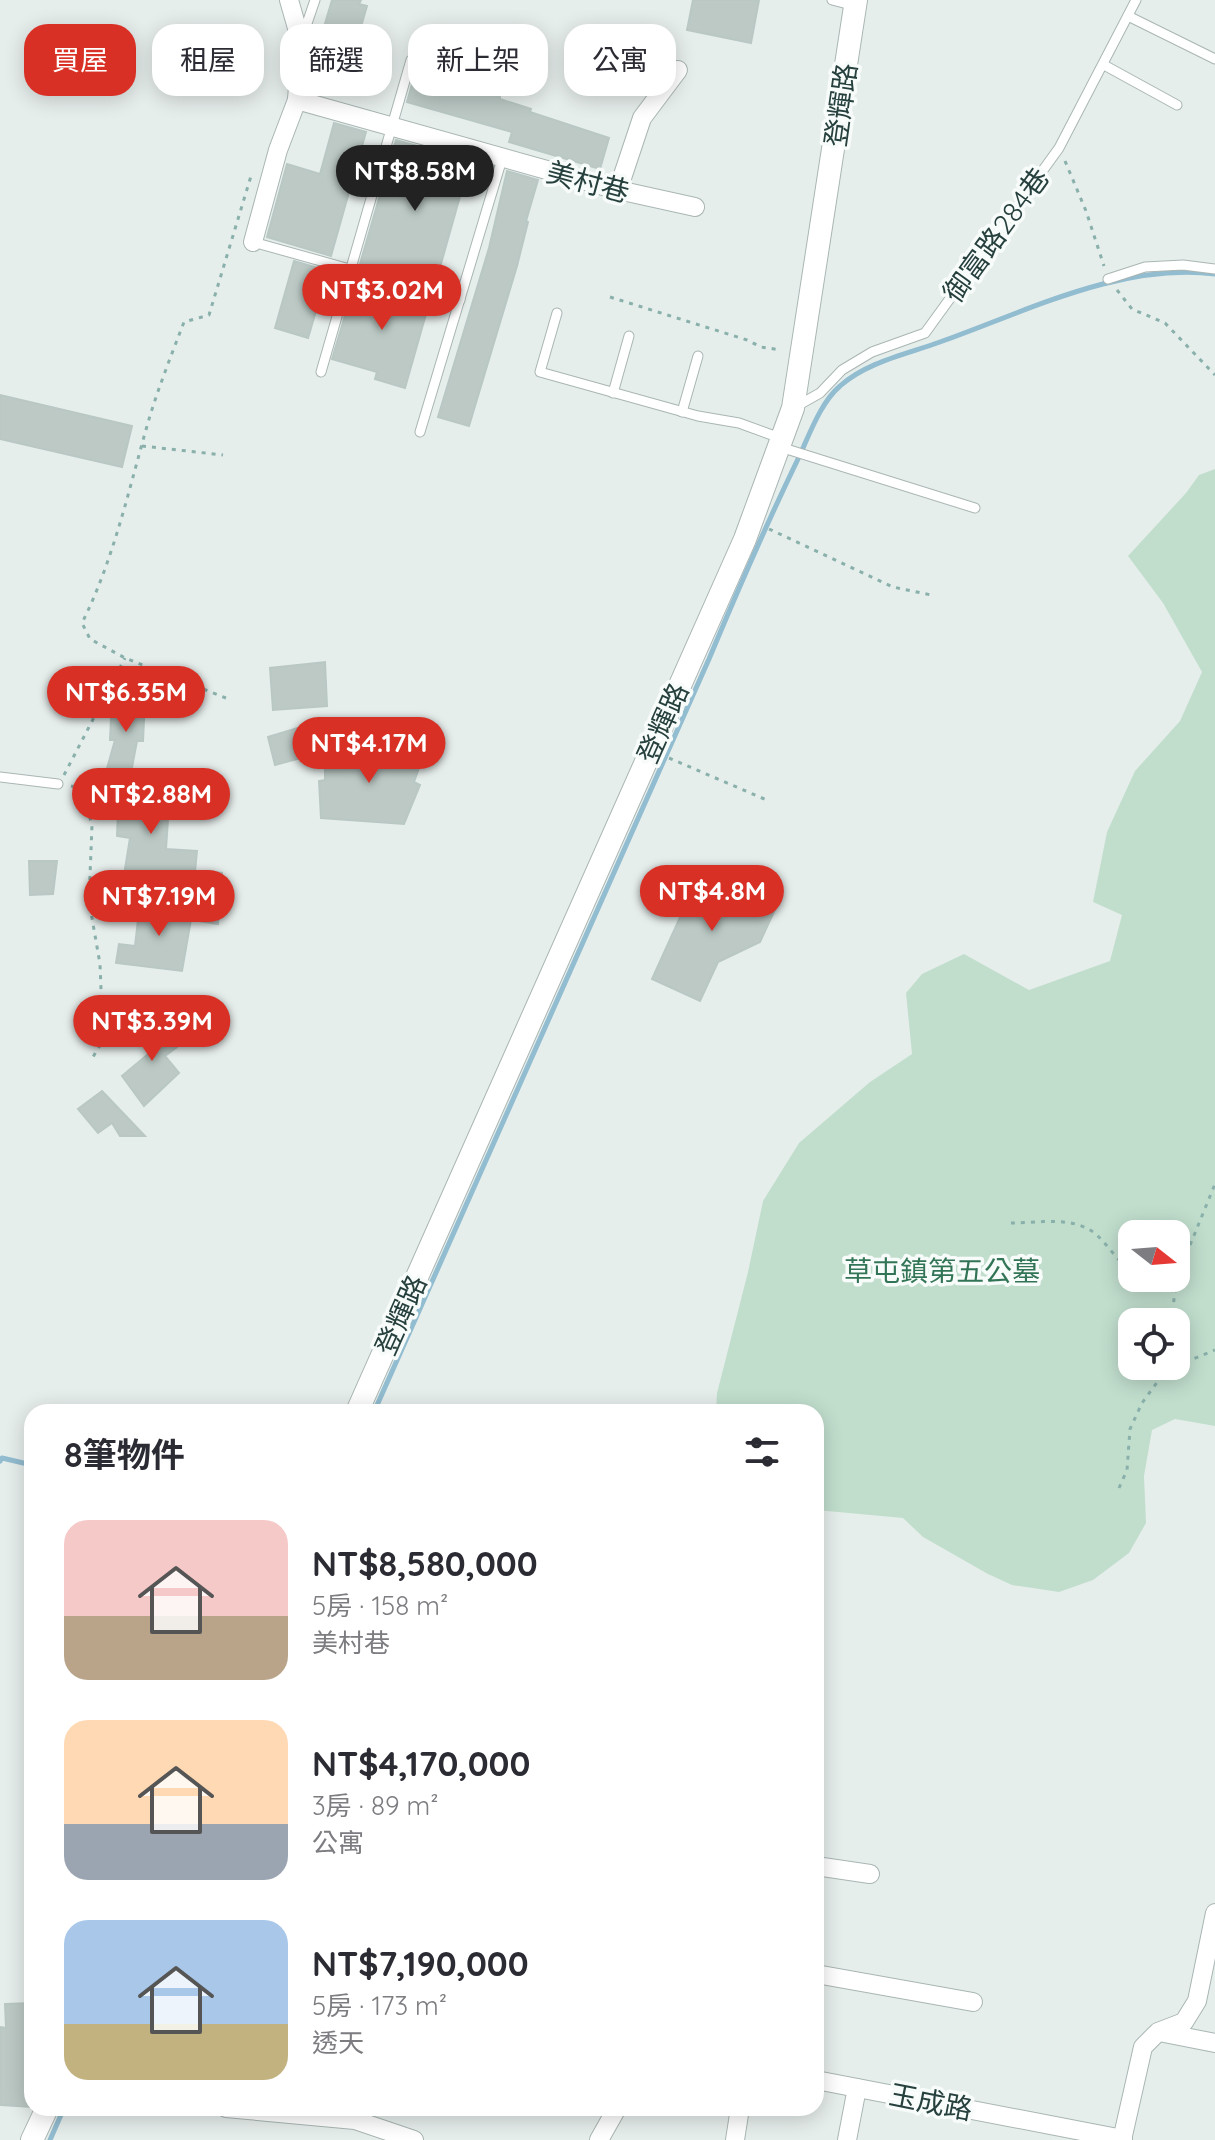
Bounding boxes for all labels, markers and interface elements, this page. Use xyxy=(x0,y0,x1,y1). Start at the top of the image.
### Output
chip: 買屋 xyxy=(24,24,136,96)
chip: 租屋 xyxy=(152,24,264,96)
chip: 篩選 xyxy=(280,24,392,96)
chip: 新上架 xyxy=(408,24,548,96)
chip: 公寓 xyxy=(564,24,676,96)
street label: 登輝路 xyxy=(817,61,864,149)
pin: NT$8.58M xyxy=(332,145,498,213)
text: NT$8.58M xyxy=(354,154,476,187)
street label: 美村巷 xyxy=(543,154,633,209)
street label: 御富路284巷 xyxy=(935,161,1056,309)
pin: NT$3.02M xyxy=(299,264,465,332)
text: NT$3.02M xyxy=(320,273,444,306)
pin: NT$6.35M xyxy=(43,666,209,734)
text: NT$6.35M xyxy=(65,675,187,708)
street label: 登輝路 xyxy=(629,677,696,768)
pin: NT$4.17M xyxy=(286,717,452,785)
text: NT$4.17M xyxy=(310,726,428,759)
pin: NT$2.88M xyxy=(68,768,234,836)
text: NT$2.88M xyxy=(90,777,212,810)
pin: NT$4.8M xyxy=(638,865,786,933)
pin: NT$7.19M xyxy=(76,870,242,938)
text: NT$4.8M xyxy=(658,874,766,907)
text: NT$7.19M xyxy=(102,879,216,912)
pin: NT$3.39M xyxy=(69,995,235,1063)
text: NT$3.39M xyxy=(91,1004,213,1037)
north arrow xyxy=(1118,1220,1190,1292)
map controls xyxy=(1118,1220,1190,1380)
park label: 草屯鎮第五公墓 xyxy=(844,1253,1040,1288)
street label: 登輝路 xyxy=(367,1269,434,1360)
button: locate xyxy=(1118,1308,1190,1380)
icon: filters xyxy=(740,1430,784,1474)
text: 8筆物件 xyxy=(64,1433,185,1476)
text: NT$8,580,000 xyxy=(312,1542,538,1585)
icon: home xyxy=(128,1552,224,1648)
text: 5房 · 158 m² xyxy=(312,1589,448,1622)
text: 美村巷 xyxy=(312,1626,390,1659)
text: NT$4,170,000 xyxy=(312,1742,530,1785)
icon: home xyxy=(128,1752,224,1848)
text: 3房 · 89 m² xyxy=(312,1789,439,1822)
text: 公寓 xyxy=(312,1826,364,1859)
text: NT$7,190,000 xyxy=(312,1942,529,1985)
icon: home xyxy=(128,1952,224,2048)
text: 5房 · 173 m² xyxy=(312,1989,447,2022)
text: 透天 xyxy=(312,2026,364,2059)
street label: 玉成路 xyxy=(887,2076,976,2127)

